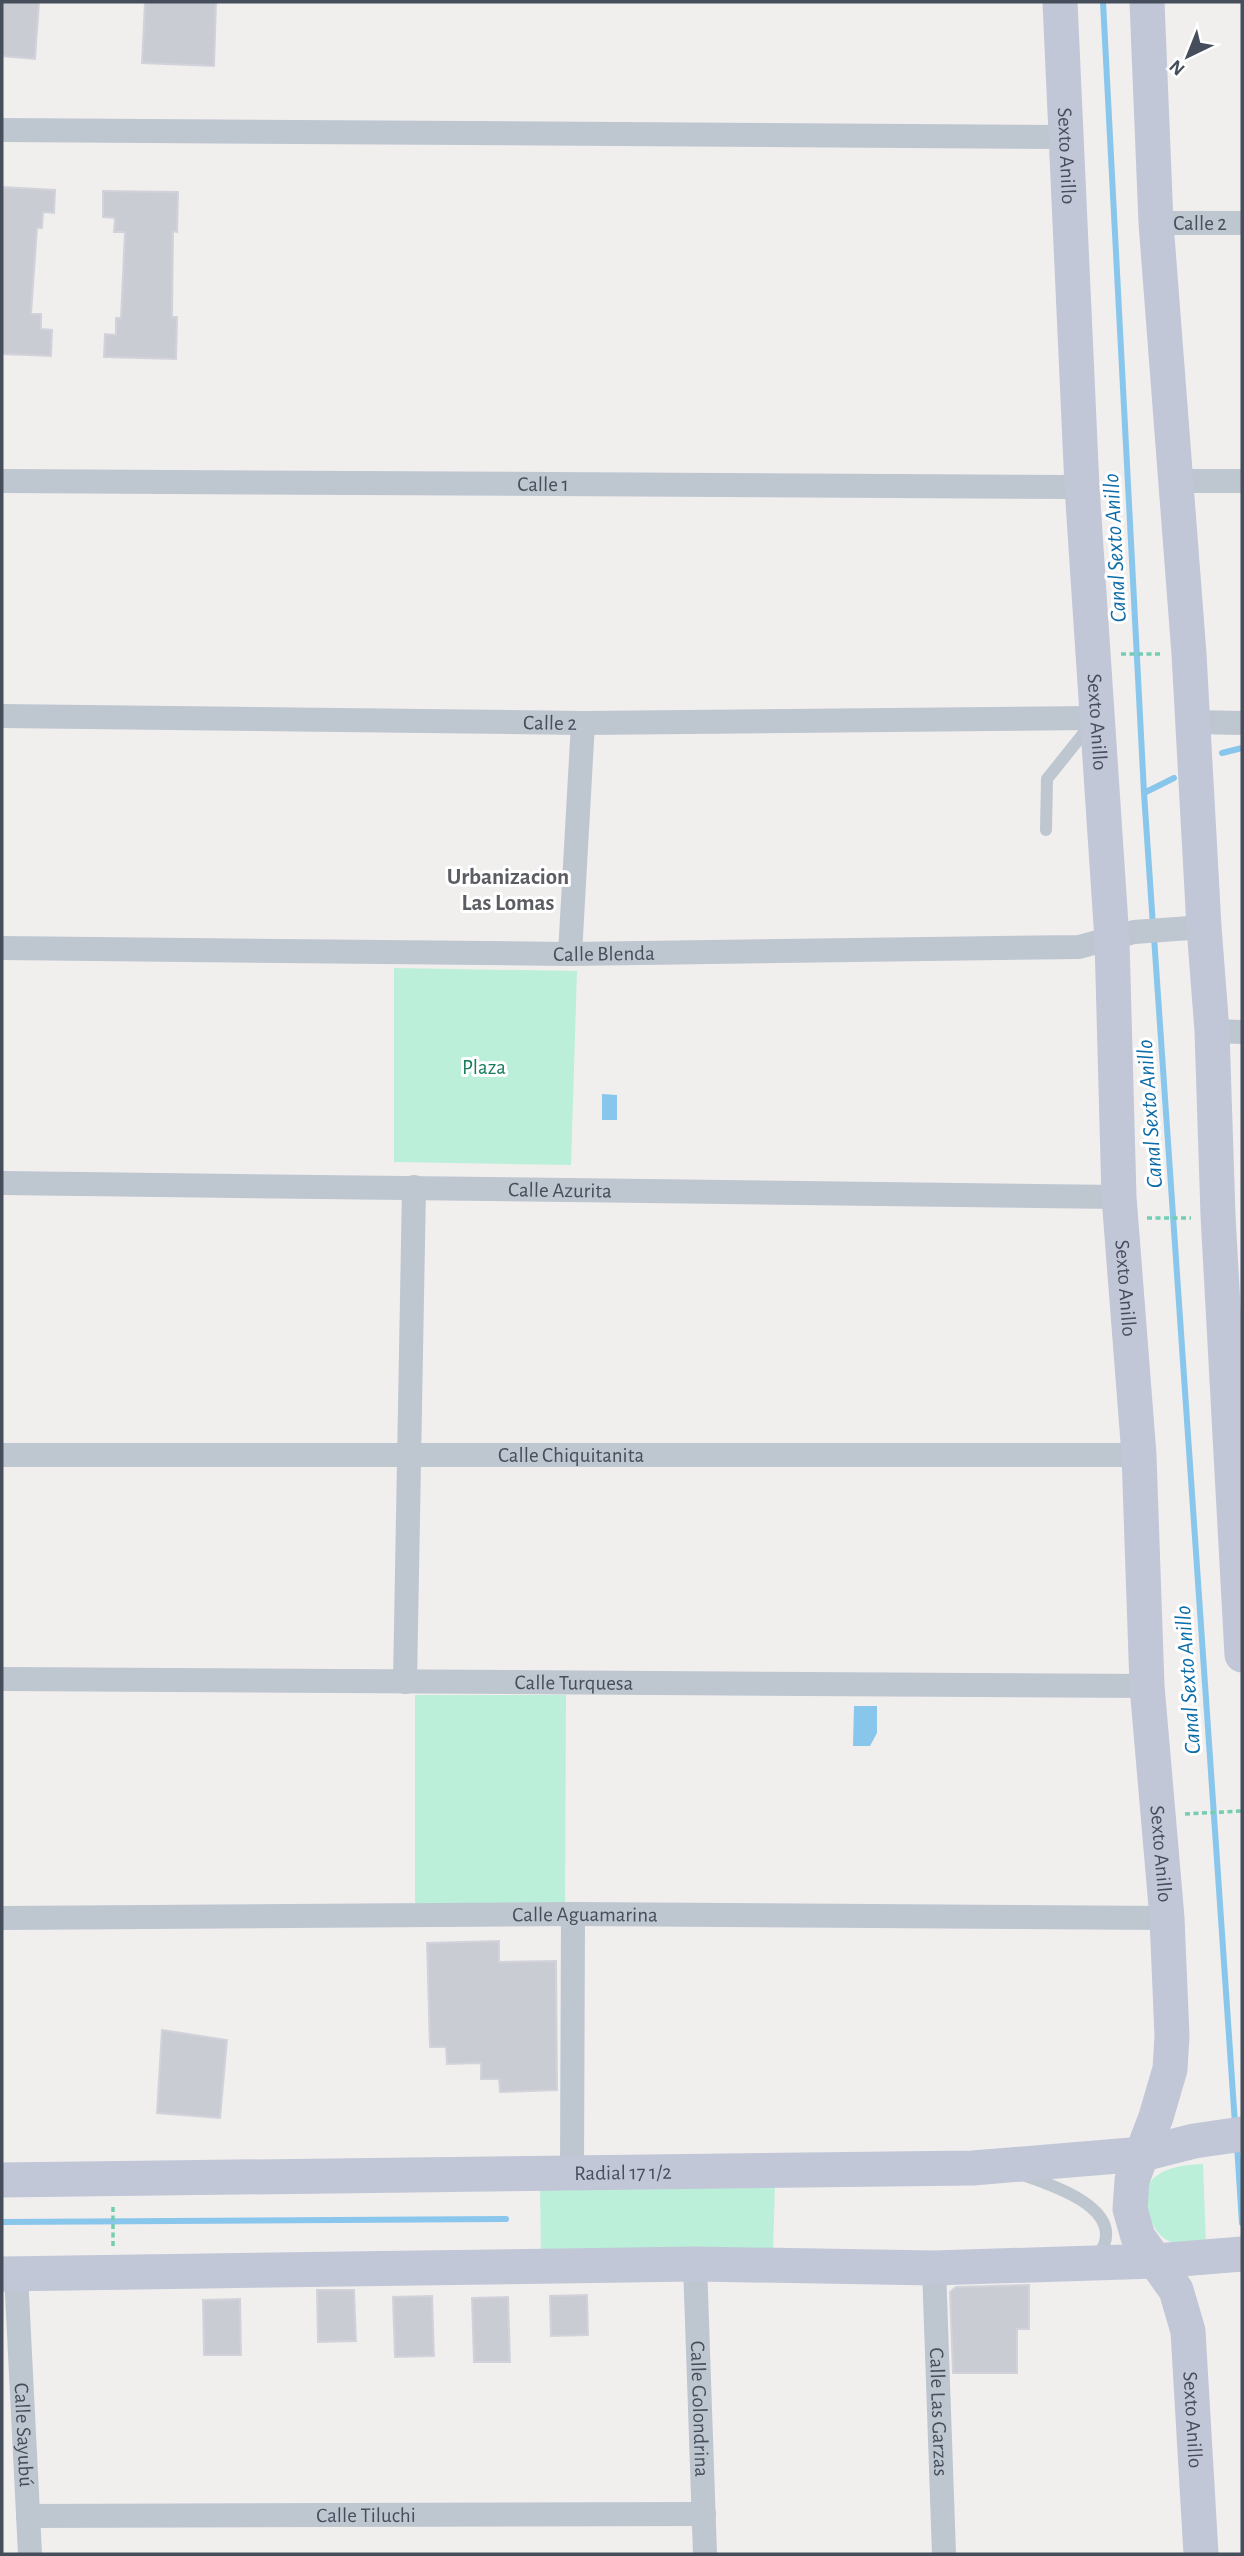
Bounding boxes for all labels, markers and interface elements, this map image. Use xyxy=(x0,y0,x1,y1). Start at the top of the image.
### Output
north arrow xyxy=(1153,21,1223,91)
text: N xyxy=(1166,56,1189,79)
street label: Sexto Anillo xyxy=(1054,107,1079,205)
street label: Calle 2 xyxy=(1173,213,1227,234)
water label: Canal Sexto Anillo xyxy=(1100,473,1131,623)
street label: Calle 1 xyxy=(517,474,569,495)
street label: Sexto Anillo xyxy=(1083,673,1111,771)
street label: Calle 2 xyxy=(523,712,577,734)
district label: Urbanizacion Las Lomas xyxy=(447,866,569,915)
street label: Calle Blenda xyxy=(553,943,655,965)
water label: Canal Sexto Anillo xyxy=(1134,1039,1167,1189)
park label: Plaza xyxy=(462,1057,506,1078)
street label: Calle Azurita xyxy=(508,1179,612,1202)
street label: Sexto Anillo xyxy=(1111,1239,1140,1337)
street label: Calle Chiquitanita xyxy=(498,1445,644,1466)
water label: Canal Sexto Anillo xyxy=(1172,1605,1205,1755)
street label: Calle Turquesa xyxy=(515,1672,634,1694)
street label: Sexto Anillo xyxy=(1146,1805,1176,1903)
street label: Calle Aguamarina xyxy=(512,1904,658,1926)
street label: Radial 17 1/2 xyxy=(574,2162,672,2184)
street label: Calle Golondrina xyxy=(687,2341,712,2478)
street label: Calle Las Garzas xyxy=(926,2347,951,2477)
street label: Sexto Anillo xyxy=(1179,2371,1206,2469)
street label: Calle Sayubú xyxy=(10,2382,37,2488)
street label: Calle Tiluchi xyxy=(316,2505,416,2526)

